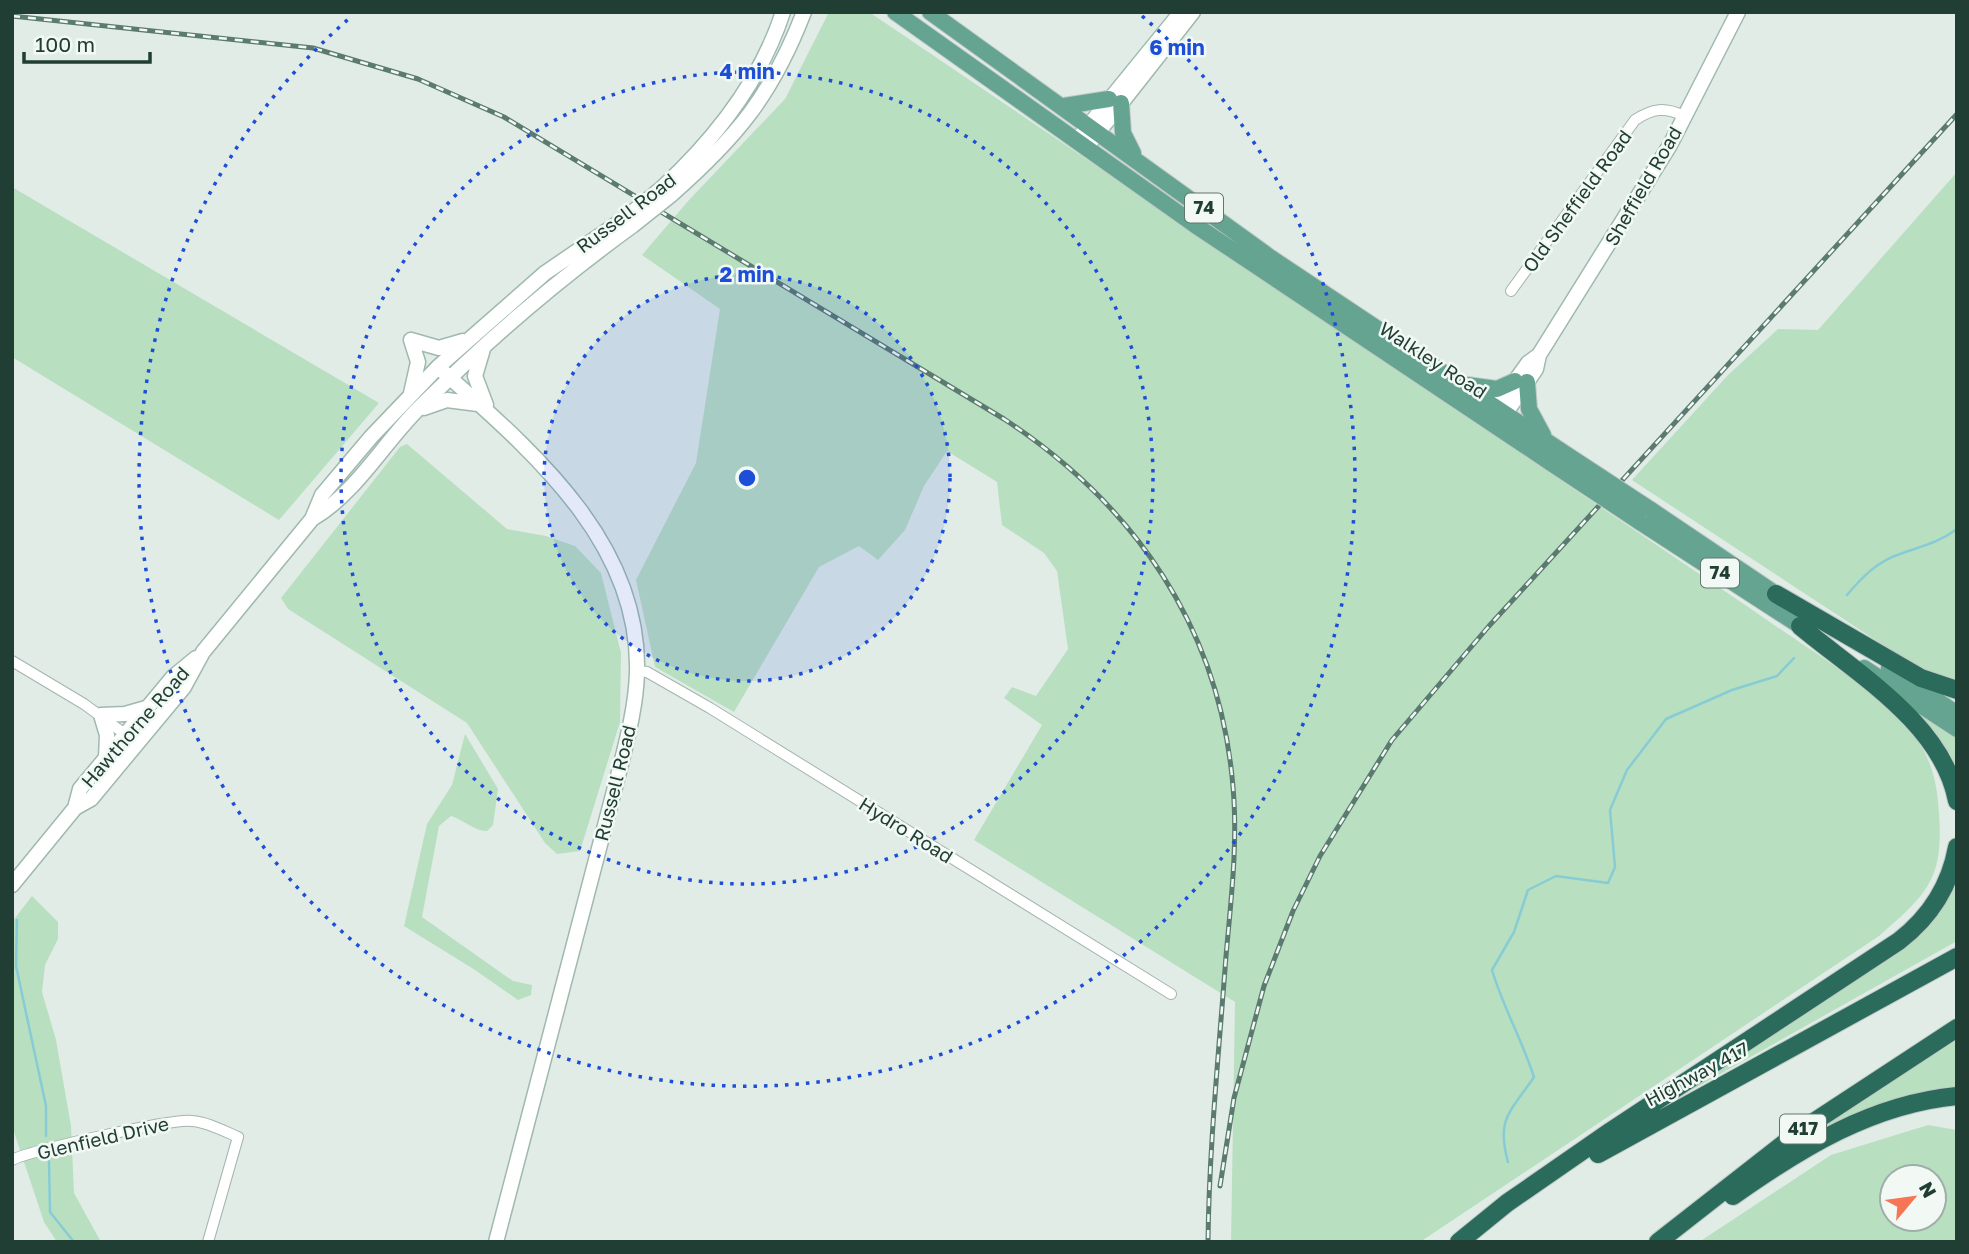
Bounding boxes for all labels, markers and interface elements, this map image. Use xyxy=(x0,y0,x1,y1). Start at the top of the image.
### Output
scale bar xyxy=(24,21,150,65)
text: 100 m xyxy=(35,31,95,57)
text: 6 min xyxy=(1149,34,1205,60)
text: 4 min xyxy=(719,58,775,84)
street label: Sheffield Road xyxy=(1599,122,1686,249)
street label: Old Sheffield Road xyxy=(1517,125,1636,276)
street label: Russell Road xyxy=(571,168,680,257)
road number: 74 xyxy=(1185,194,1223,223)
text: 2 min xyxy=(720,261,774,287)
street label: Walkley Road xyxy=(1375,316,1491,403)
centre of rings xyxy=(735,466,759,490)
road number: 74 xyxy=(1701,558,1739,588)
street label: Hawthorne Road xyxy=(76,661,193,792)
street label: Russell Road xyxy=(589,723,640,843)
street label: Hydro Road xyxy=(855,792,957,867)
street label: Highway 417 xyxy=(1641,1037,1753,1111)
street label: Glenfield Drive xyxy=(35,1111,171,1164)
road number: 417 xyxy=(1780,1114,1826,1144)
north arrow xyxy=(1878,1163,1948,1233)
text: N xyxy=(1915,1178,1942,1201)

